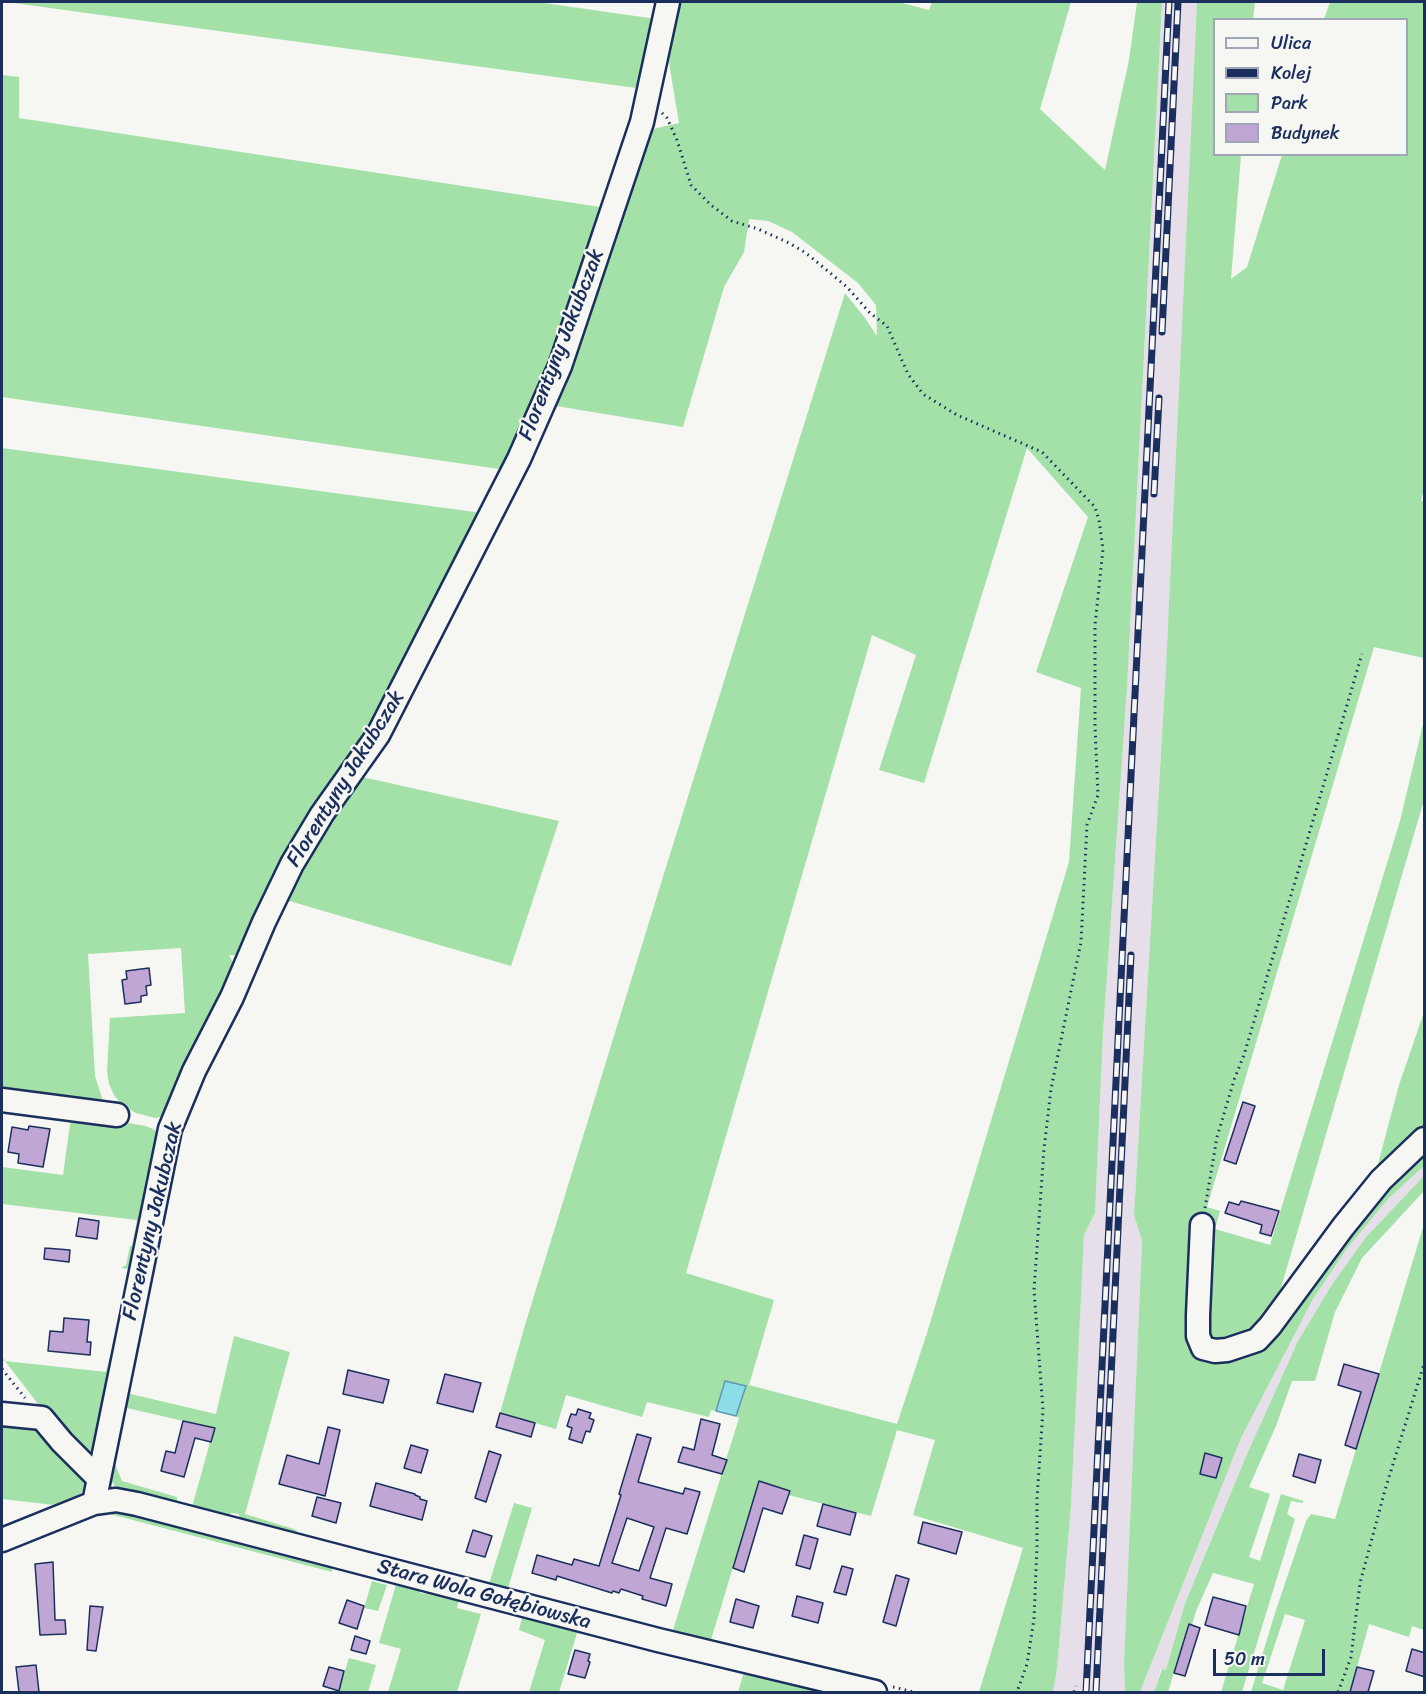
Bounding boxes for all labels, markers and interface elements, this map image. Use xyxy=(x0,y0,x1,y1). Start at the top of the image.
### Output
legend xyxy=(1213,18,1408,156)
text: Ulica xyxy=(1271,27,1311,59)
text: Kolej xyxy=(1271,57,1311,89)
text: Park xyxy=(1271,87,1308,119)
text: Budynek xyxy=(1271,117,1339,149)
street label: Florentyny Jakubczak xyxy=(514,246,610,444)
street label: Florentyny Jakubczak xyxy=(282,686,410,872)
street label: Florentyny Jakubczak xyxy=(118,1119,188,1323)
street label: Stara Wola Gołębiowska xyxy=(374,1554,594,1636)
scale bar xyxy=(1216,1637,1328,1675)
text: 50 m xyxy=(1224,1643,1265,1675)

